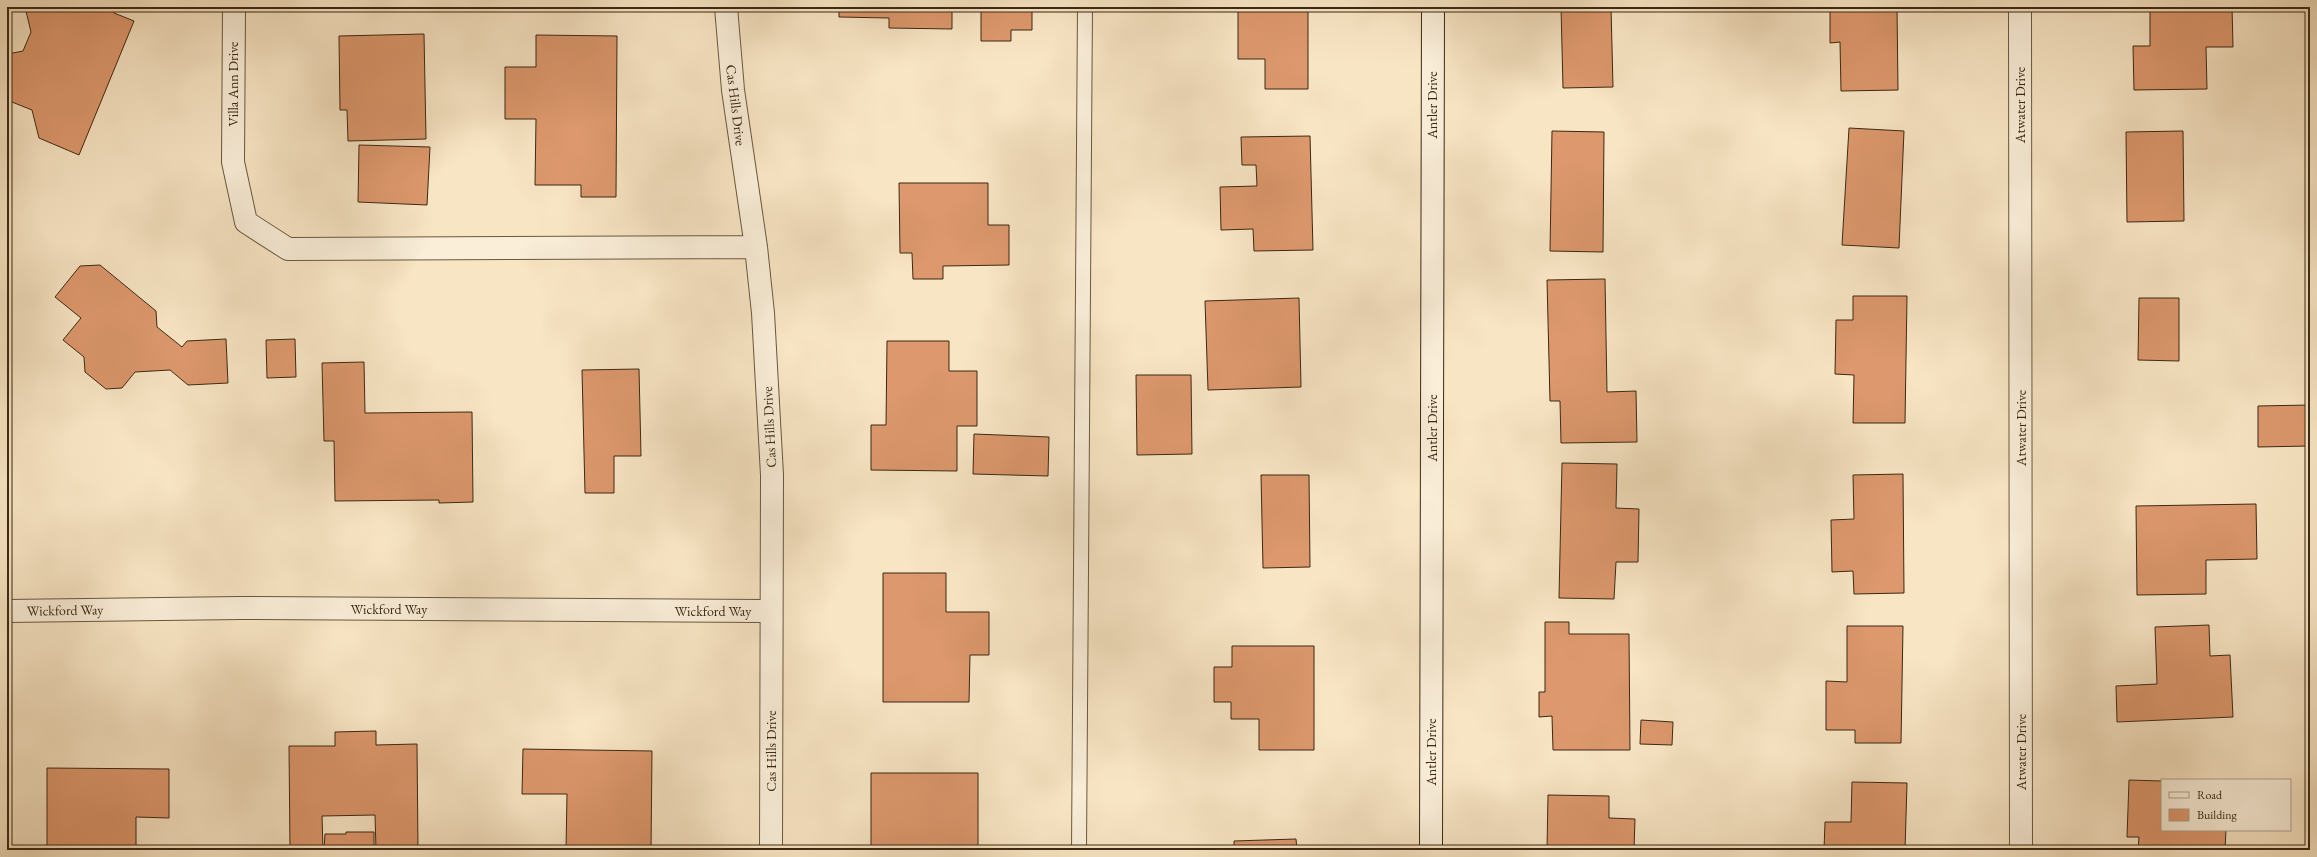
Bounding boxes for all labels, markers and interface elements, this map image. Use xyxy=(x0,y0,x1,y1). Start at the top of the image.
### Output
street label: Villa Ann Drive xyxy=(224,41,242,126)
street label: Cas Hills Drive xyxy=(722,63,750,147)
street label: Atwater Drive xyxy=(2011,66,2029,144)
street label: Antler Drive xyxy=(1423,71,1441,140)
street label: Cas Hills Drive xyxy=(758,385,780,468)
street label: Atwater Drive xyxy=(2012,389,2030,467)
street label: Antler Drive xyxy=(1423,394,1441,463)
street label: Wickford Way xyxy=(26,600,104,620)
street label: Wickford Way xyxy=(351,600,428,618)
street label: Wickford Way xyxy=(675,602,752,620)
street label: Cas Hills Drive xyxy=(762,710,780,792)
street label: Atwater Drive xyxy=(2012,713,2030,791)
street label: Antler Drive xyxy=(1422,718,1440,787)
legend xyxy=(2161,779,2291,831)
text: Road xyxy=(2197,787,2223,803)
text: Building xyxy=(2197,807,2238,823)

